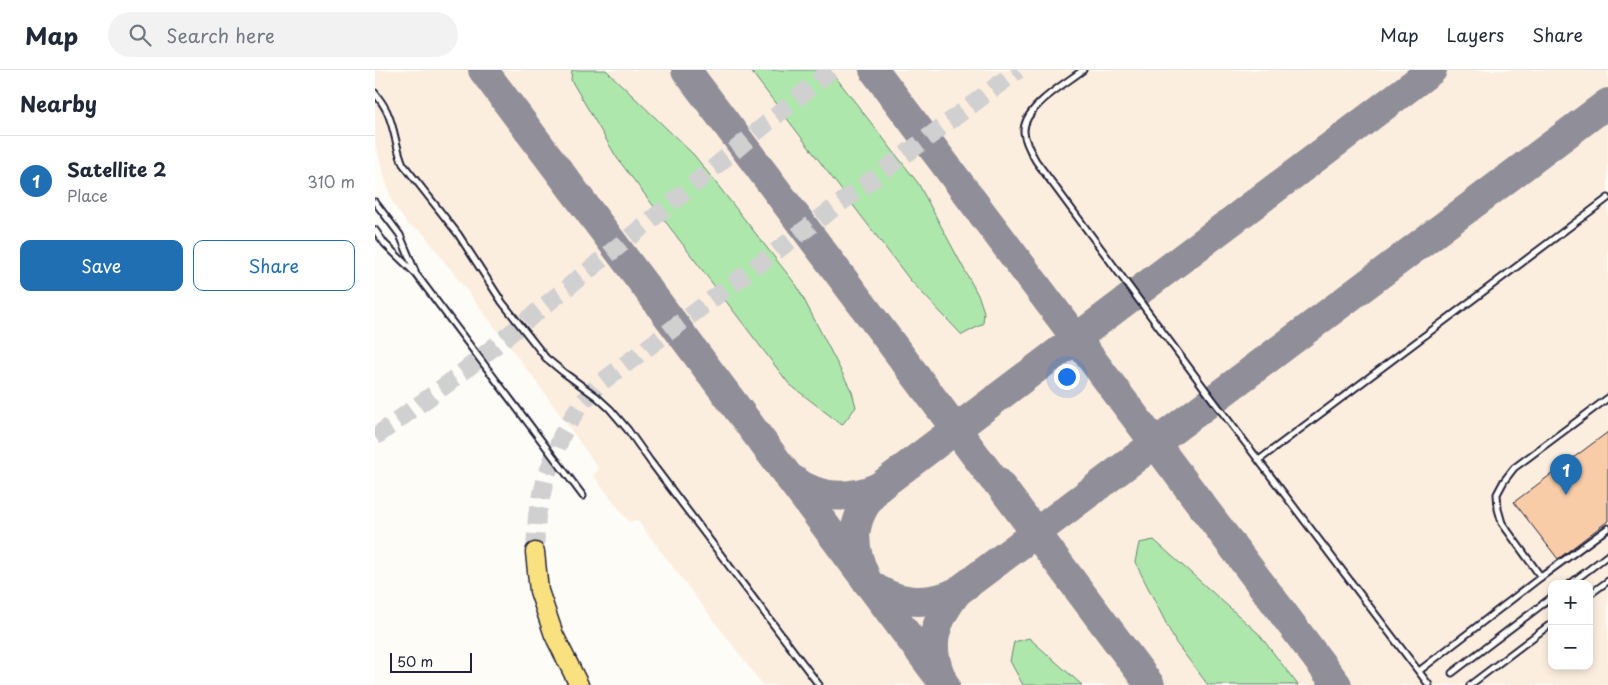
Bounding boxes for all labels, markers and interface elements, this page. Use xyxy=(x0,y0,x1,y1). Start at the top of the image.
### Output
search box xyxy=(108,12,458,57)
text: Map xyxy=(25,17,78,53)
icon: search xyxy=(126,21,154,49)
text: Search here xyxy=(166,21,275,49)
text: Map xyxy=(1380,21,1419,48)
text: Layers xyxy=(1447,21,1504,48)
text: Share xyxy=(1532,21,1583,48)
text: Nearby xyxy=(20,87,97,119)
text: Satellite 2 xyxy=(67,155,166,183)
text: 1 xyxy=(32,169,40,193)
text: 310 m xyxy=(307,169,355,193)
text: Place xyxy=(67,183,108,207)
button: Save xyxy=(20,240,183,291)
button: Share xyxy=(193,240,355,291)
your location xyxy=(1054,364,1080,390)
pin: 1 xyxy=(1550,454,1582,495)
map controls xyxy=(1548,580,1593,670)
button: + xyxy=(1548,580,1593,625)
button: − xyxy=(1548,625,1593,670)
scale bar xyxy=(390,650,473,673)
text: 50 m xyxy=(397,651,433,672)

